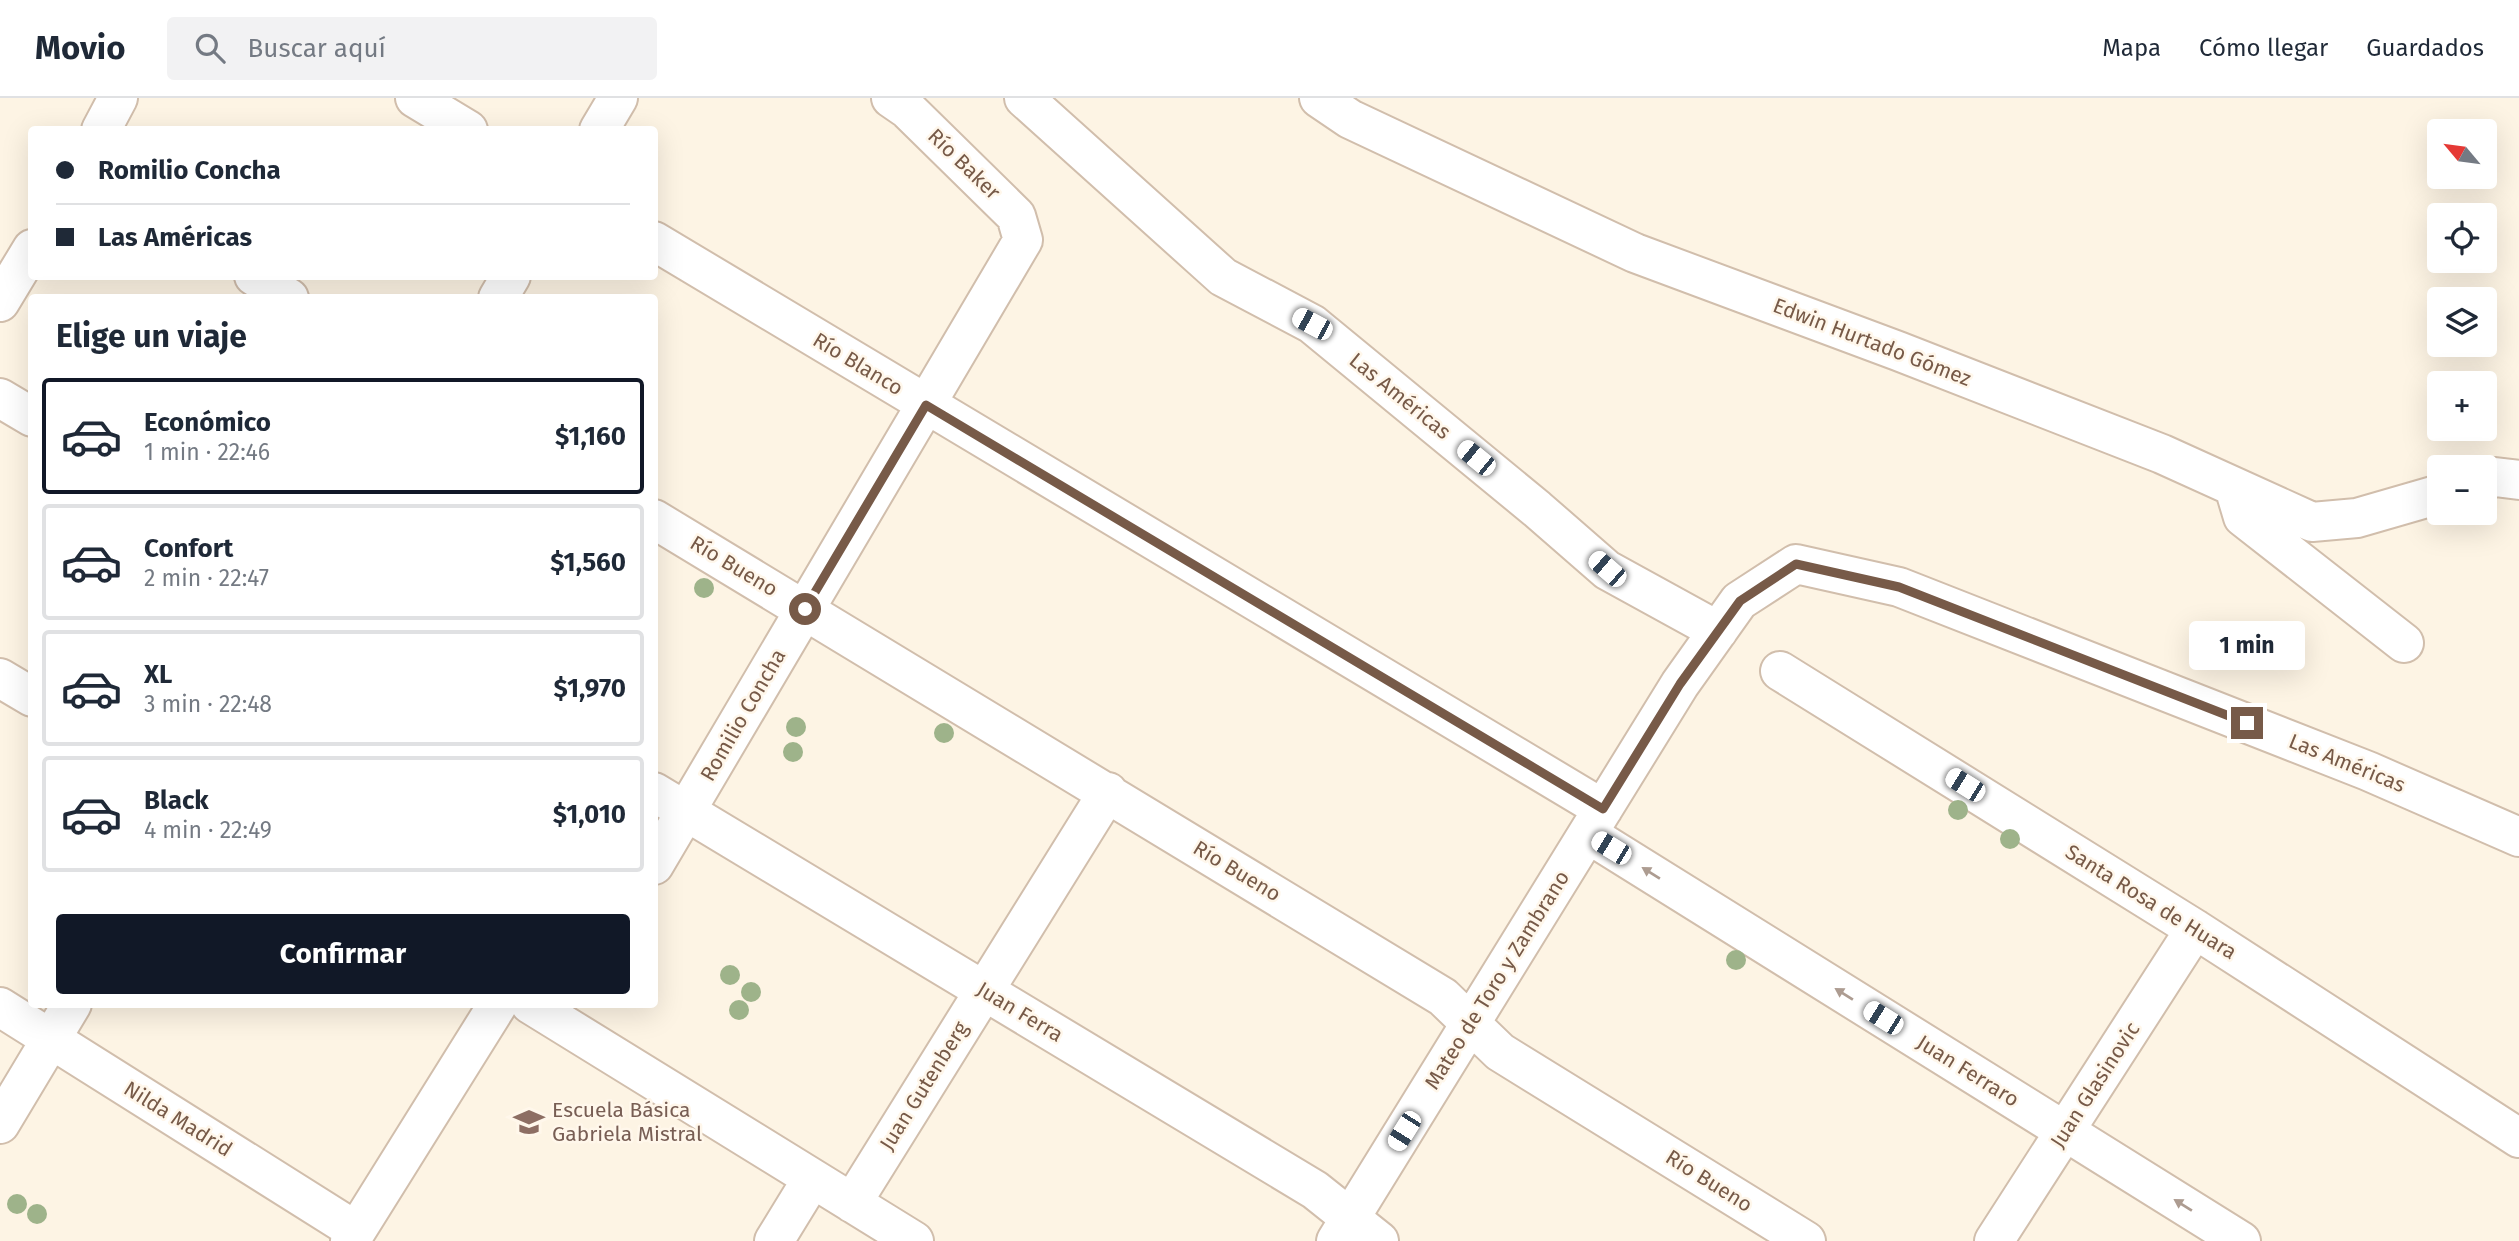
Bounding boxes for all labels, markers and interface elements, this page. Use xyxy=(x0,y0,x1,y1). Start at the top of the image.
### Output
search box xyxy=(167,17,657,80)
text: Movio xyxy=(35,28,125,68)
icon: search xyxy=(191,29,229,67)
text: Buscar aquí xyxy=(247,33,386,64)
text: Mapa xyxy=(2102,34,2161,62)
text: Cómo llegar xyxy=(2199,34,2328,62)
text: Guardados xyxy=(2366,34,2484,62)
north arrow xyxy=(2427,119,2497,189)
map controls xyxy=(2427,119,2497,525)
street label: Río Baker xyxy=(922,123,1006,205)
text: Romilio Concha xyxy=(98,155,281,186)
button: locate xyxy=(2427,203,2497,273)
text: Las Américas xyxy=(98,222,252,253)
button: layers xyxy=(2427,287,2497,357)
street label: Edwin Hurtado Gómez xyxy=(1769,292,1975,392)
car xyxy=(1289,305,1336,343)
text: Elige un viaje xyxy=(56,317,247,355)
street label: Río Blanco xyxy=(808,327,908,401)
street label: Las Américas xyxy=(1344,347,1456,445)
button: + xyxy=(2427,371,2497,441)
icon: car xyxy=(60,405,123,468)
text: Económico xyxy=(144,407,271,438)
text: $1,160 xyxy=(555,421,626,452)
car xyxy=(1454,437,1499,479)
text: 1 min · 22:46 xyxy=(144,438,270,466)
button: − xyxy=(2427,455,2497,525)
street label: Río Bueno xyxy=(686,530,782,602)
icon: car xyxy=(60,531,123,594)
text: Confort xyxy=(144,533,233,564)
text: $1,560 xyxy=(550,547,626,578)
car xyxy=(1585,547,1630,591)
text: 2 min · 22:47 xyxy=(144,564,269,592)
route start xyxy=(789,593,821,625)
callout: 1 min xyxy=(2189,622,2305,670)
text: 1 min xyxy=(2219,631,2275,659)
street label: Romilio Concha xyxy=(695,644,791,786)
icon: car xyxy=(60,657,123,720)
text: XL xyxy=(144,659,172,690)
text: $1,970 xyxy=(554,673,626,704)
text: 3 min · 22:48 xyxy=(144,690,272,718)
route end xyxy=(2231,707,2263,739)
street label: Las Américas xyxy=(2285,728,2409,798)
car xyxy=(1942,765,1989,805)
icon: car xyxy=(60,783,123,846)
text: Black xyxy=(144,785,209,816)
text: $1,010 xyxy=(553,799,626,830)
text: 4 min · 22:49 xyxy=(144,816,272,844)
car xyxy=(1588,828,1635,868)
street label: Río Bueno xyxy=(1189,835,1285,907)
street label: Santa Rosa de Huara xyxy=(2061,839,2241,965)
street label: Mateo de Toro y Zambrano xyxy=(1419,866,1575,1094)
one-way arrow xyxy=(1642,867,1661,880)
button: Confirmar xyxy=(56,914,630,994)
street label: Juan Ferra xyxy=(972,976,1068,1048)
one-way arrow xyxy=(1835,987,1854,1000)
car xyxy=(1860,998,1907,1038)
street label: Juan Gutenberg xyxy=(874,1017,974,1155)
street label: Juan Glasinovic xyxy=(2045,1017,2145,1153)
street label: Juan Ferraro xyxy=(1912,1029,2024,1113)
street label: Nilda Madrid xyxy=(119,1075,237,1163)
place label: Escuela Básica Gabriela Mistral xyxy=(552,1097,702,1147)
school or university icon: Escuela Básica Gabriela Mistral xyxy=(512,1105,546,1139)
car xyxy=(1384,1108,1425,1154)
street label: Río Bueno xyxy=(1661,1144,1757,1218)
one-way arrow xyxy=(2173,1198,2193,1211)

